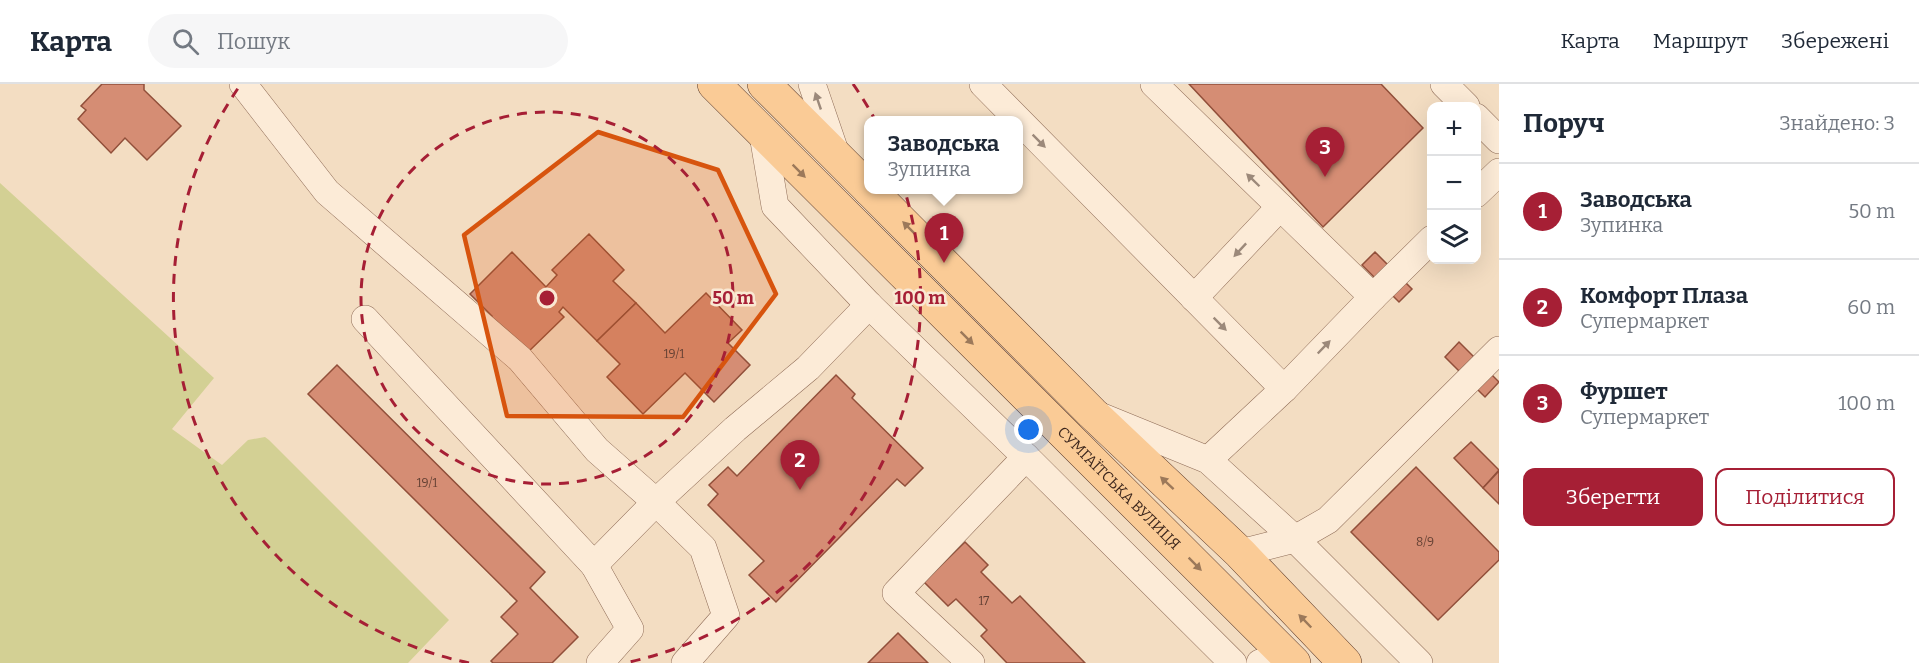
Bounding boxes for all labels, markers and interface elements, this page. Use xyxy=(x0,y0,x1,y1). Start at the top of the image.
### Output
search box xyxy=(148,14,568,68)
text: Карта xyxy=(30,25,112,58)
icon: search xyxy=(169,25,202,58)
text: Пошук xyxy=(217,28,290,55)
text: Карта xyxy=(1561,28,1620,54)
text: Маршрут xyxy=(1653,28,1748,54)
text: Збережені xyxy=(1781,28,1889,54)
one-way arrow xyxy=(812,92,822,110)
map controls xyxy=(1427,102,1481,264)
button: + xyxy=(1427,102,1481,156)
text: Поруч xyxy=(1523,108,1605,139)
text: Знайдено: 3 xyxy=(1779,111,1895,135)
popup xyxy=(864,116,1023,194)
pin: 3 xyxy=(1306,128,1344,177)
text: Заводська xyxy=(888,130,999,157)
one-way arrow xyxy=(1032,133,1046,148)
button: − xyxy=(1427,156,1481,210)
text: Зупинка xyxy=(888,157,971,181)
one-way arrow xyxy=(792,163,806,177)
one-way arrow xyxy=(1246,174,1260,188)
text: Заводська xyxy=(1580,186,1692,213)
text: 1 xyxy=(1538,199,1547,223)
text: 50 m xyxy=(1848,199,1895,223)
button: layers xyxy=(1427,210,1481,264)
text: Зупинка xyxy=(1580,213,1663,237)
pin: 1 xyxy=(924,214,964,263)
one-way arrow xyxy=(901,221,916,235)
one-way arrow xyxy=(1233,242,1247,257)
text: Комфорт Плаза xyxy=(1580,282,1748,309)
text: 50 m xyxy=(712,287,754,309)
text: 100 m xyxy=(894,287,946,309)
centre of rings xyxy=(537,288,557,308)
text: 2 xyxy=(1537,295,1548,319)
text: 60 m xyxy=(1847,295,1895,319)
text: Супермаркет xyxy=(1580,309,1709,333)
one-way arrow xyxy=(1213,317,1227,332)
one-way arrow xyxy=(960,331,975,345)
one-way arrow xyxy=(1317,340,1331,354)
house number: 19/1 xyxy=(664,347,684,361)
text: Фуршет xyxy=(1580,378,1668,405)
text: 3 xyxy=(1537,391,1548,415)
text: 100 m xyxy=(1838,391,1895,415)
text: Супермаркет xyxy=(1580,405,1709,429)
your location xyxy=(1014,415,1043,444)
street label: СУМГАЇТСЬКА ВУЛИЦЯ xyxy=(1054,423,1184,553)
pin: 2 xyxy=(780,440,820,490)
button: Зберегти xyxy=(1523,468,1703,526)
button: Поділитися xyxy=(1715,468,1895,526)
house number: 19/1 xyxy=(417,476,437,490)
one-way arrow xyxy=(1159,476,1174,490)
house number: 8/9 xyxy=(1416,535,1434,549)
one-way arrow xyxy=(1187,557,1201,571)
house number: 17 xyxy=(979,594,989,608)
one-way arrow xyxy=(1298,613,1312,628)

